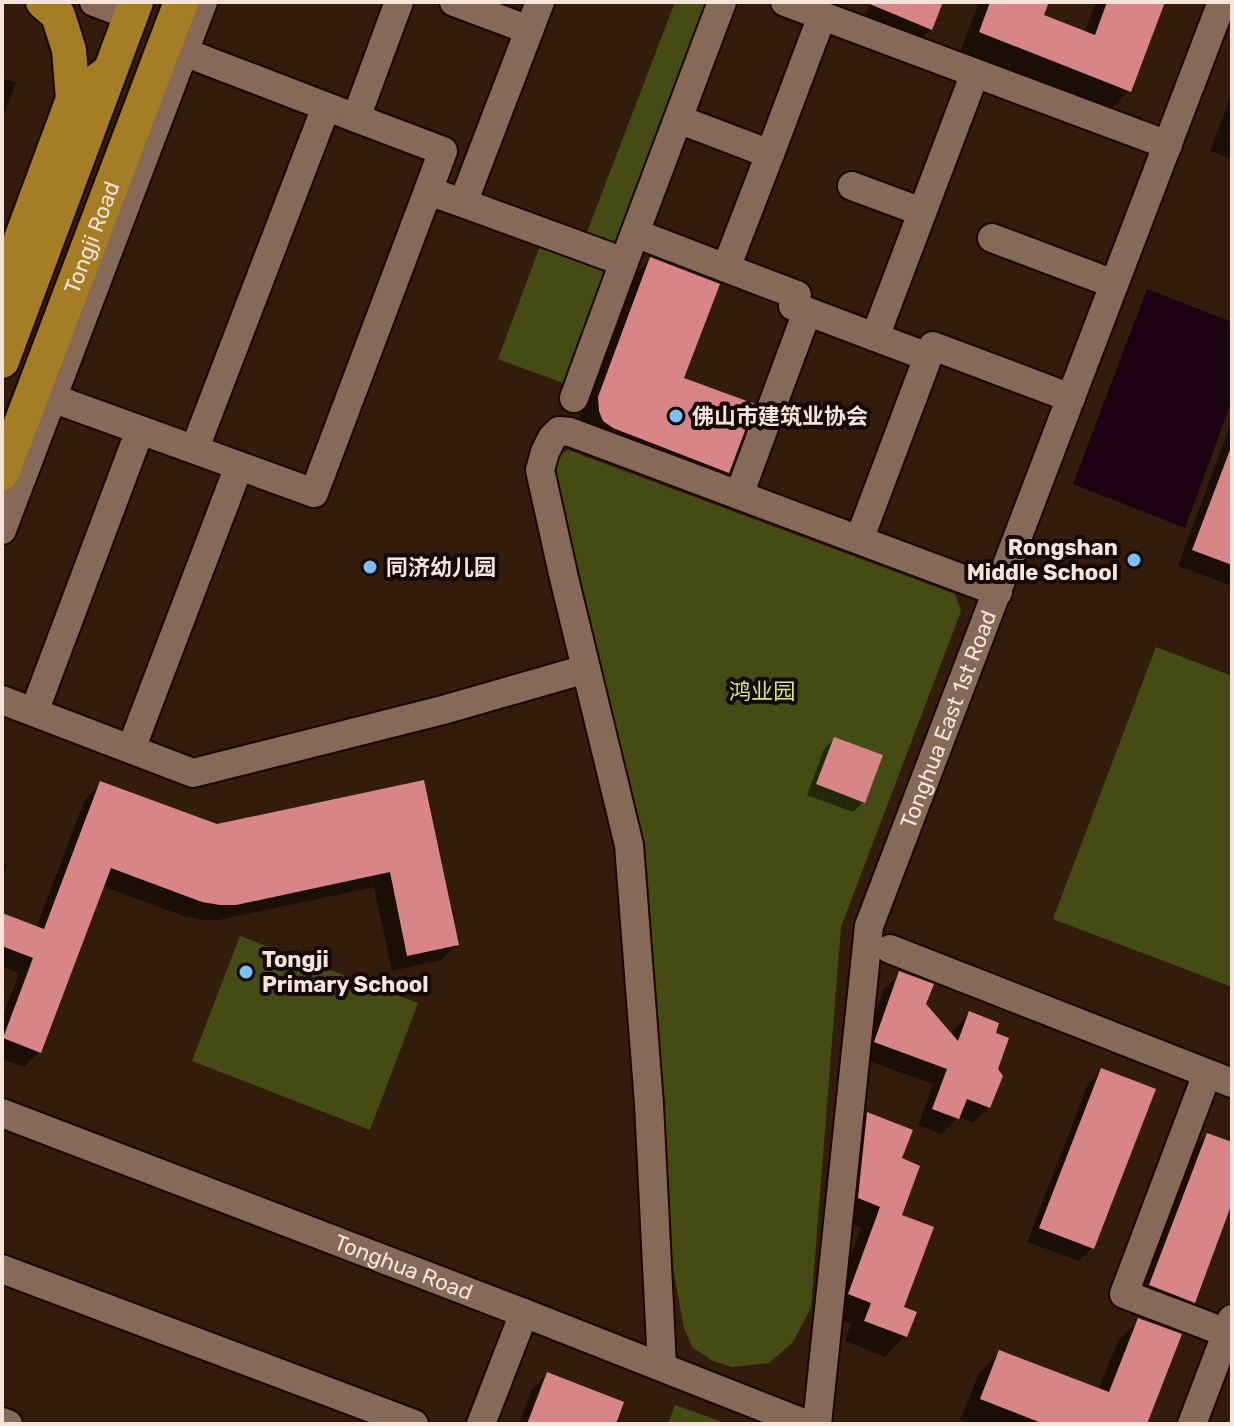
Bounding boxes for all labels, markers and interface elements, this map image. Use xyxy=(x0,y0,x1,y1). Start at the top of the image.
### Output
street label: Tongji Road xyxy=(58,177,125,298)
place label: 佛山市建筑业协会 xyxy=(692,403,868,430)
marker: 佛山市建筑业协会 xyxy=(667,407,685,425)
place label: Rongshan Middle School xyxy=(967,534,1118,586)
marker: Rongshan Middle School xyxy=(1125,551,1143,569)
place label: 同济幼儿园 xyxy=(386,554,496,581)
marker: 同济幼儿园 xyxy=(361,558,379,576)
street label: Tonghua East 1st Road xyxy=(894,606,1002,832)
park label: 鸿业园 xyxy=(729,678,795,705)
place label: Tongji Primary School xyxy=(262,946,429,998)
marker: Tongji Primary School xyxy=(237,963,255,981)
street label: Tonghua Road xyxy=(330,1228,477,1306)

